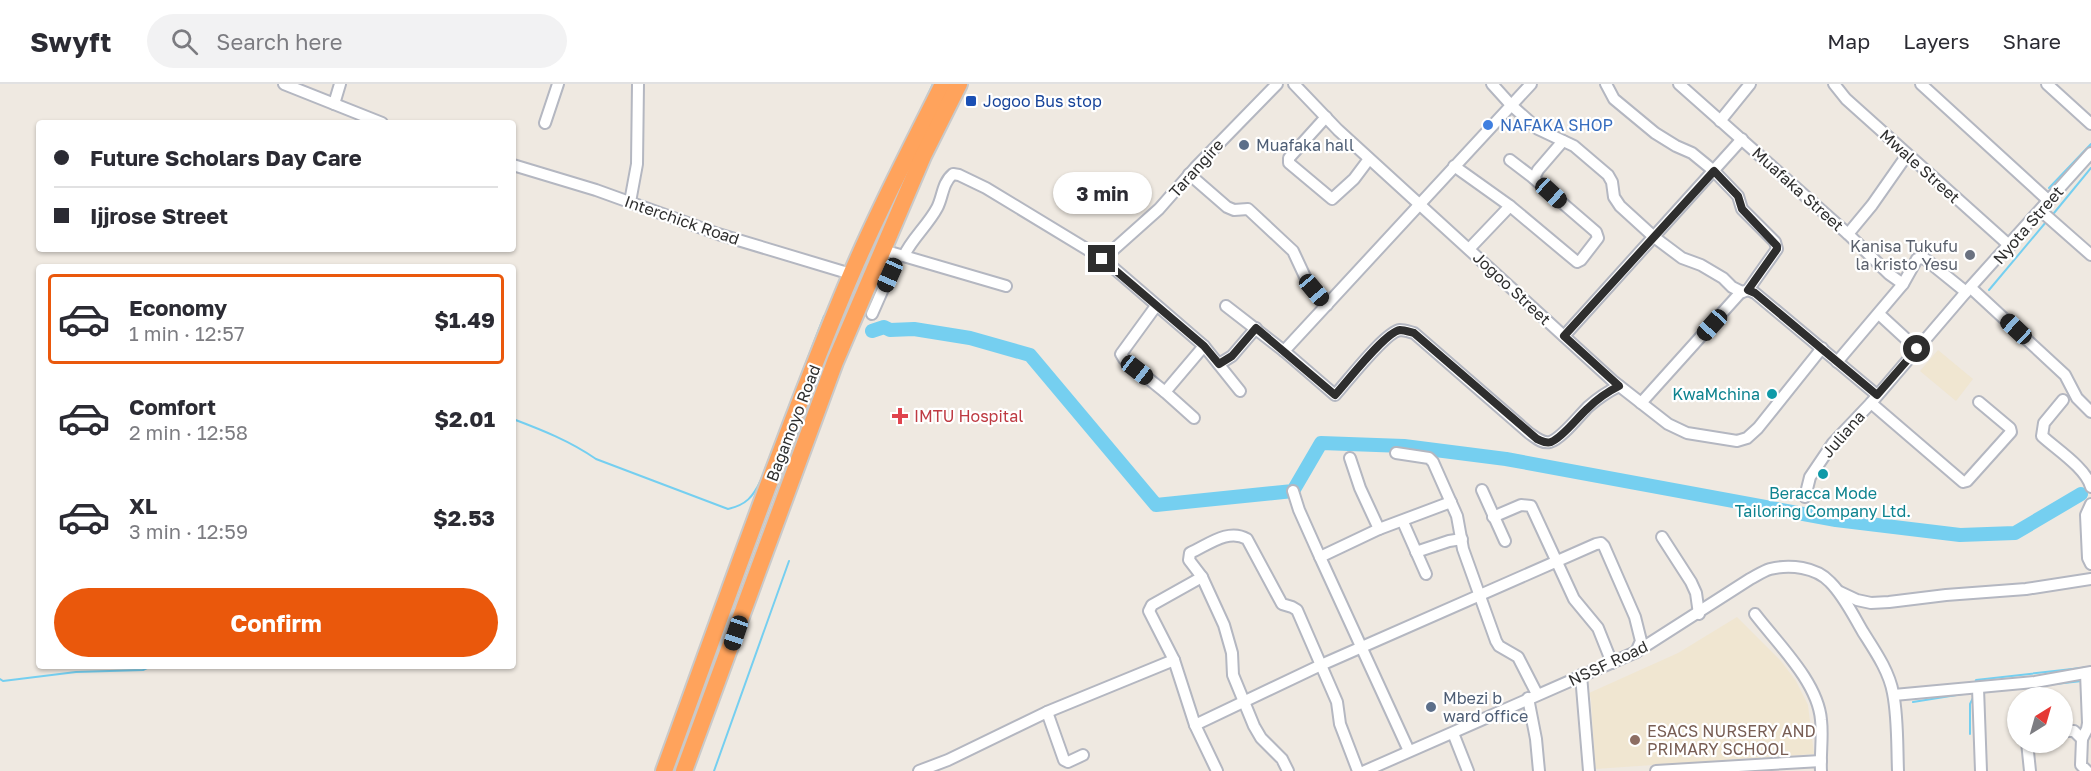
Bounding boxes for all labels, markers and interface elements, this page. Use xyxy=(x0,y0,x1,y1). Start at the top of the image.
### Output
search box xyxy=(147,14,567,68)
text: Swyft xyxy=(30,25,111,58)
icon: search xyxy=(168,25,201,58)
text: Search here xyxy=(216,28,342,55)
text: Map xyxy=(1827,28,1870,54)
text: Layers xyxy=(1903,28,1970,54)
text: Share xyxy=(2003,28,2061,54)
place label: Jogoo Bus stop xyxy=(983,91,1102,111)
marker: Jogoo Bus stop xyxy=(964,94,978,108)
place label: NAFAKA SHOP xyxy=(1500,115,1613,135)
marker: NAFAKA SHOP xyxy=(1481,118,1495,132)
street label: Mwale Street xyxy=(1876,125,1964,207)
street label: Tarangire xyxy=(1164,135,1228,201)
place label: Muafaka hall xyxy=(1256,135,1354,155)
marker: Muafaka hall xyxy=(1237,138,1251,152)
street label: Muafaka Street xyxy=(1748,143,1848,235)
text: Future Scholars Day Care xyxy=(90,144,362,171)
callout: 3 min xyxy=(1052,172,1152,214)
car xyxy=(1532,174,1570,212)
text: 3 min xyxy=(1076,181,1129,205)
street label: Nyota Street xyxy=(1989,182,2067,268)
street label: Interchick Road xyxy=(622,191,742,249)
text: Ijjrose Street xyxy=(90,202,228,229)
place label: Kanisa Tukufu la kristo Yesu xyxy=(1850,236,1958,274)
route end xyxy=(1088,245,1115,272)
street label: Jogoo Street xyxy=(1469,247,1555,329)
marker: Kanisa Tukufu la kristo Yesu xyxy=(1963,248,1977,262)
car xyxy=(874,255,906,295)
car xyxy=(1296,270,1332,310)
icon: car xyxy=(57,292,111,346)
text: Economy xyxy=(129,294,227,321)
text: $1.49 xyxy=(434,306,495,333)
car xyxy=(1693,306,1731,344)
car xyxy=(1997,310,2035,348)
text: 1 min · 12:57 xyxy=(129,321,245,345)
route start xyxy=(1903,335,1930,362)
car xyxy=(1117,352,1157,388)
street label: Bagamoyo Road xyxy=(762,362,824,484)
place label: KwaMchina xyxy=(1672,384,1760,404)
marker: KwaMchina xyxy=(1765,387,1779,401)
icon: car xyxy=(57,391,111,445)
text: Comfort xyxy=(129,393,216,420)
text: $2.01 xyxy=(434,405,495,432)
place label: IMTU Hospital xyxy=(914,406,1023,426)
street label: Juliana xyxy=(1817,406,1869,462)
marker: IMTU Hospital xyxy=(891,407,909,425)
text: 2 min · 12:58 xyxy=(129,420,248,444)
marker: Beracca Mode Tailoring Company Ltd. xyxy=(1816,467,1830,481)
place label: Beracca Mode Tailoring Company Ltd. xyxy=(1735,483,1911,521)
icon: car xyxy=(57,490,111,544)
text: XL xyxy=(129,492,157,519)
text: $2.53 xyxy=(433,504,495,531)
text: 3 min · 12:59 xyxy=(129,519,248,543)
button: Confirm xyxy=(54,588,498,657)
car xyxy=(722,613,750,653)
street label: NSSF Road xyxy=(1565,636,1651,690)
north arrow xyxy=(2007,687,2073,753)
map controls xyxy=(2007,687,2073,753)
place label: Mbezi b ward office xyxy=(1443,688,1528,726)
marker: Mbezi b ward office xyxy=(1424,700,1438,714)
place label: ESACS NURSERY AND PRIMARY SCHOOL xyxy=(1647,721,1816,759)
marker: ESACS NURSERY AND PRIMARY SCHOOL xyxy=(1628,733,1642,747)

